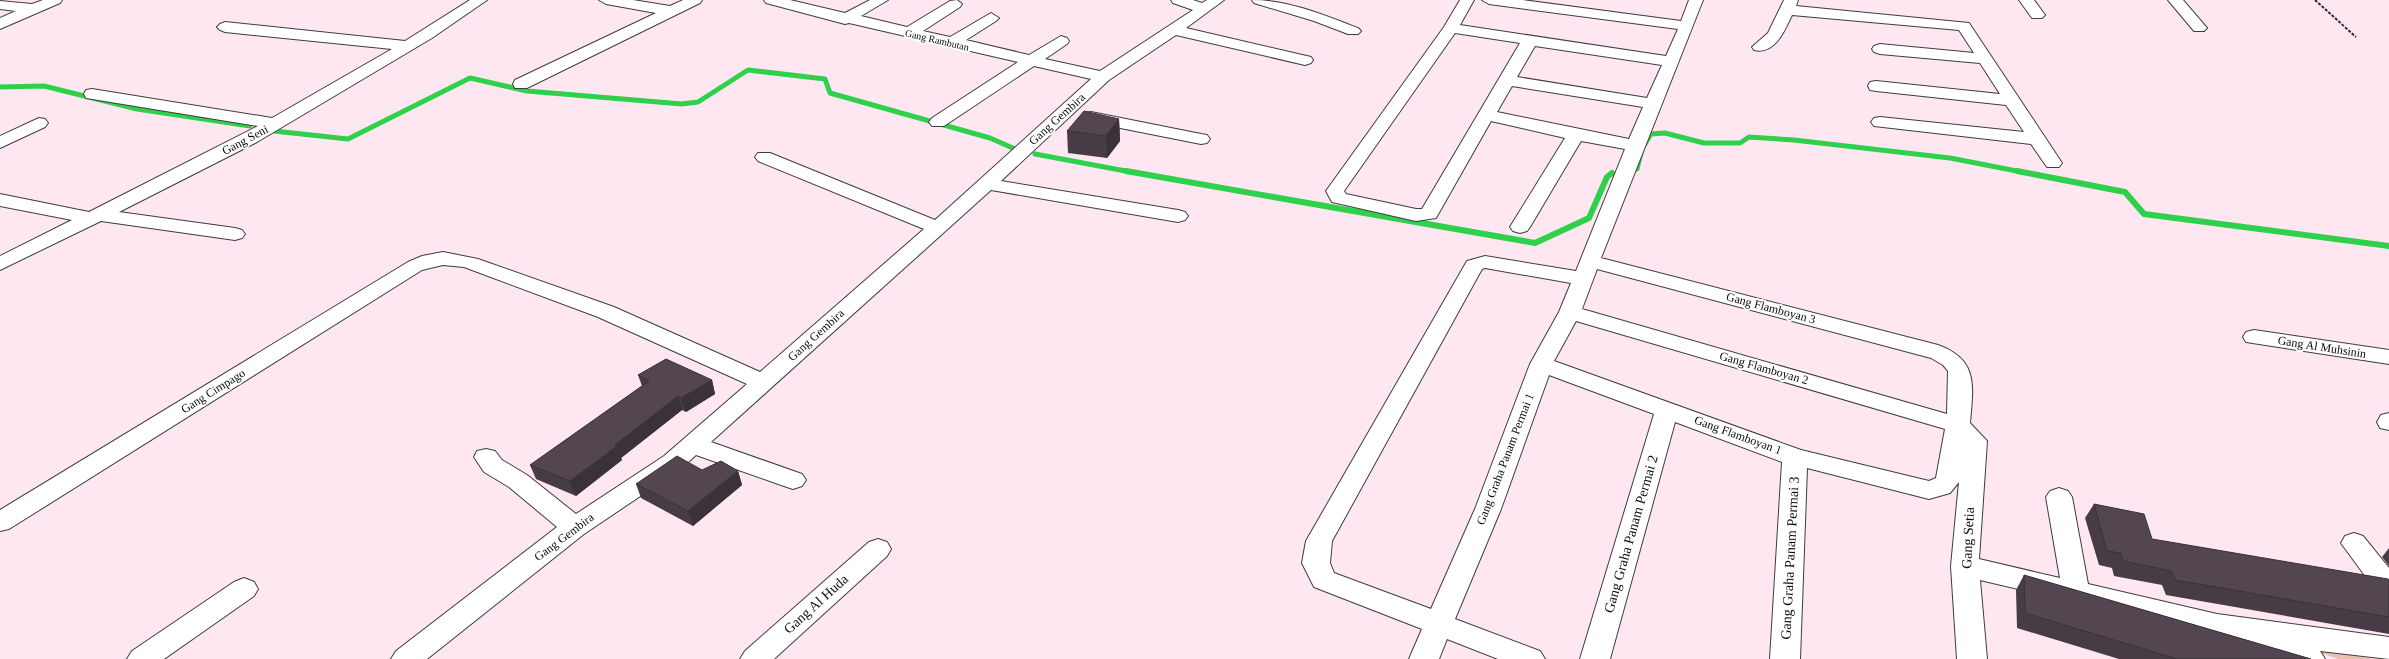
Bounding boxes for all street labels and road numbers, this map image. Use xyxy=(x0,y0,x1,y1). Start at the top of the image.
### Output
street label: Gang Rambutan xyxy=(904,27,970,53)
street label: Gang Gembira xyxy=(1026,90,1089,148)
street label: Gang Seni xyxy=(219,122,271,158)
street label: Gang Flamboyan 3 xyxy=(1725,289,1817,327)
street label: Gang Gembira xyxy=(785,306,848,364)
street label: Gang Al Muhsinin xyxy=(2277,333,2367,361)
street label: Gang Flamboyan 2 xyxy=(1718,349,1810,387)
street label: Gang Cimpago xyxy=(178,366,248,416)
street label: Gang Graha Panam Permai 1 xyxy=(1473,391,1537,527)
street label: Gang Flamboyan 1 xyxy=(1692,413,1784,457)
street label: Gang Graha Panam Permai 2 xyxy=(1601,453,1661,615)
street label: Gang Graha Panam Permai 3 xyxy=(1778,476,1802,640)
street label: Gang Setia xyxy=(1959,506,1977,569)
street label: Gang Gembira xyxy=(531,510,597,564)
street label: Gang Al Huda xyxy=(781,571,852,637)

